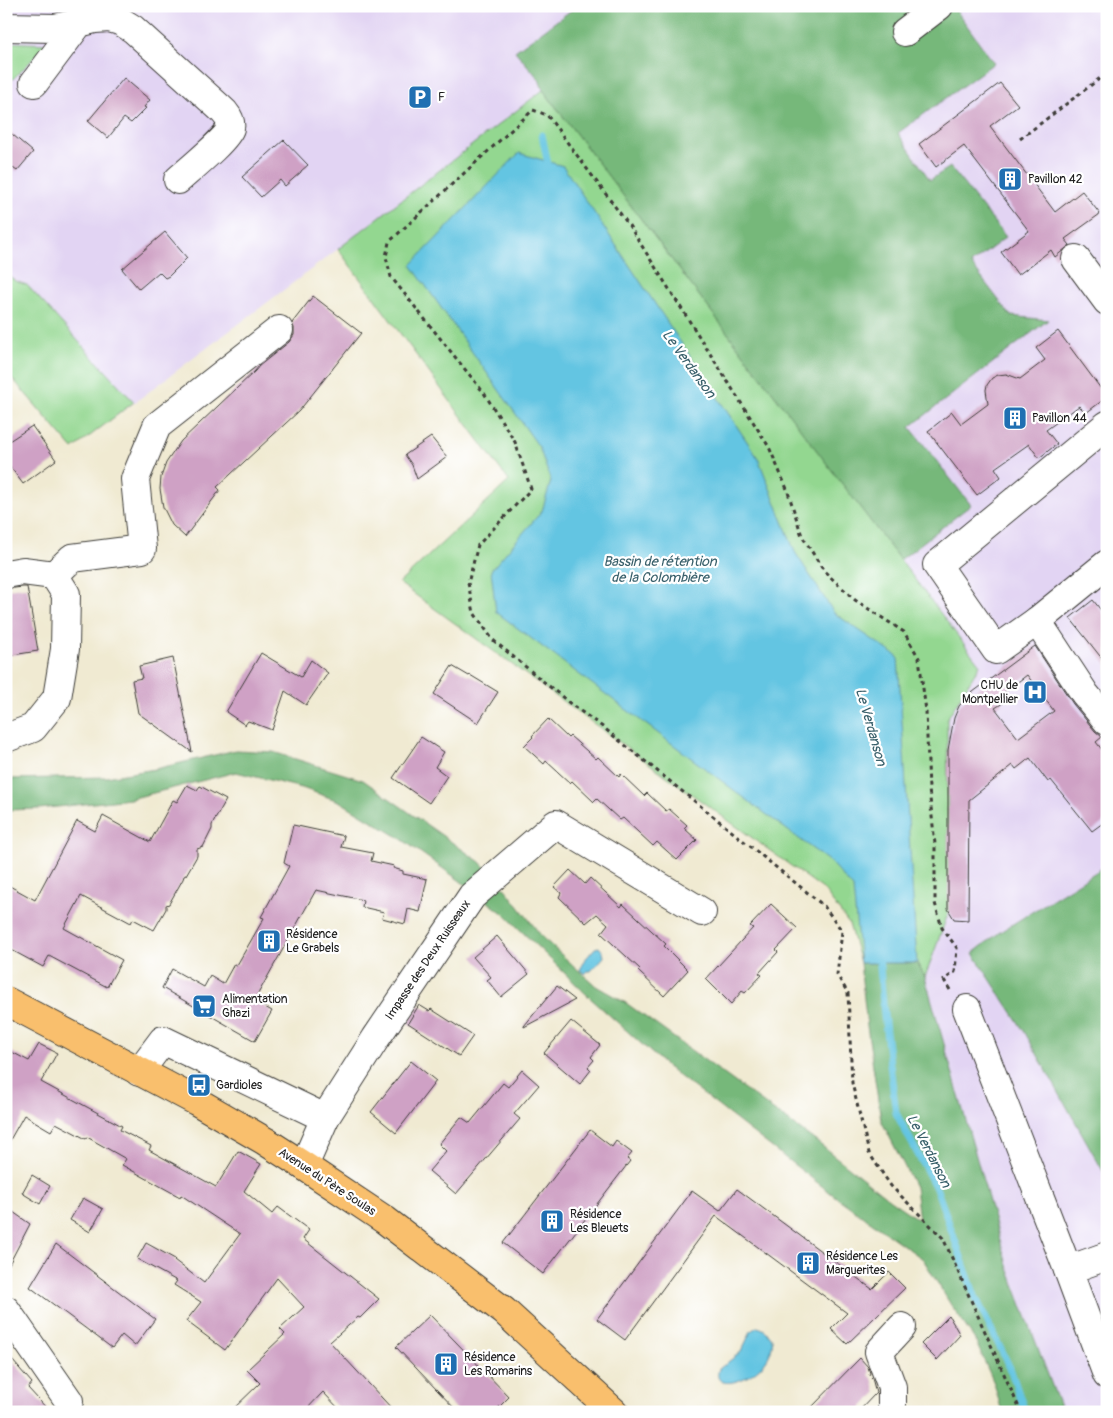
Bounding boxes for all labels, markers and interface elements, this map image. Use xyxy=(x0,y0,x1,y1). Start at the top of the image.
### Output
parking icon: F xyxy=(407,84,433,110)
place label: F xyxy=(438,90,445,105)
building icon: Pavillon 42 xyxy=(997,166,1023,192)
place label: Pavillon 42 xyxy=(1028,172,1083,187)
water label: Le Verdanson xyxy=(659,327,720,402)
building icon: Pavillon 44 xyxy=(1002,405,1028,431)
place label: Pavillon 44 xyxy=(1032,411,1087,426)
water label: Bassin de rétention de la Colombière xyxy=(603,553,718,586)
place label: CHU de Montpellier xyxy=(962,678,1019,707)
hospital icon: CHU de Montpellier xyxy=(1022,679,1048,705)
water label: Le Verdanson xyxy=(852,686,890,769)
street label: Impasse des Deux Ruisseaux xyxy=(382,897,474,1023)
place label: Résidence Le Grabels xyxy=(286,927,340,956)
building icon: Résidence Le Grabels xyxy=(256,928,282,954)
place label: Alimentation Ghazi xyxy=(222,992,288,1021)
supermarket icon: Alimentation Ghazi xyxy=(191,993,217,1019)
bus stop icon: Gardioles xyxy=(186,1072,212,1098)
place label: Gardioles xyxy=(216,1078,263,1093)
water label: Le Verdanson xyxy=(903,1112,955,1191)
street label: Avenue du Père Soulas xyxy=(276,1145,379,1219)
place label: Résidence Les Bleuets xyxy=(570,1207,629,1236)
building icon: Résidence Les Bleuets xyxy=(539,1208,565,1234)
place label: Résidence Les Marguerites xyxy=(826,1249,899,1278)
building icon: Résidence Les Marguerites xyxy=(795,1250,821,1276)
place label: Résidence Les Romarins xyxy=(464,1350,533,1379)
building icon: Résidence Les Romarins xyxy=(433,1351,459,1377)

